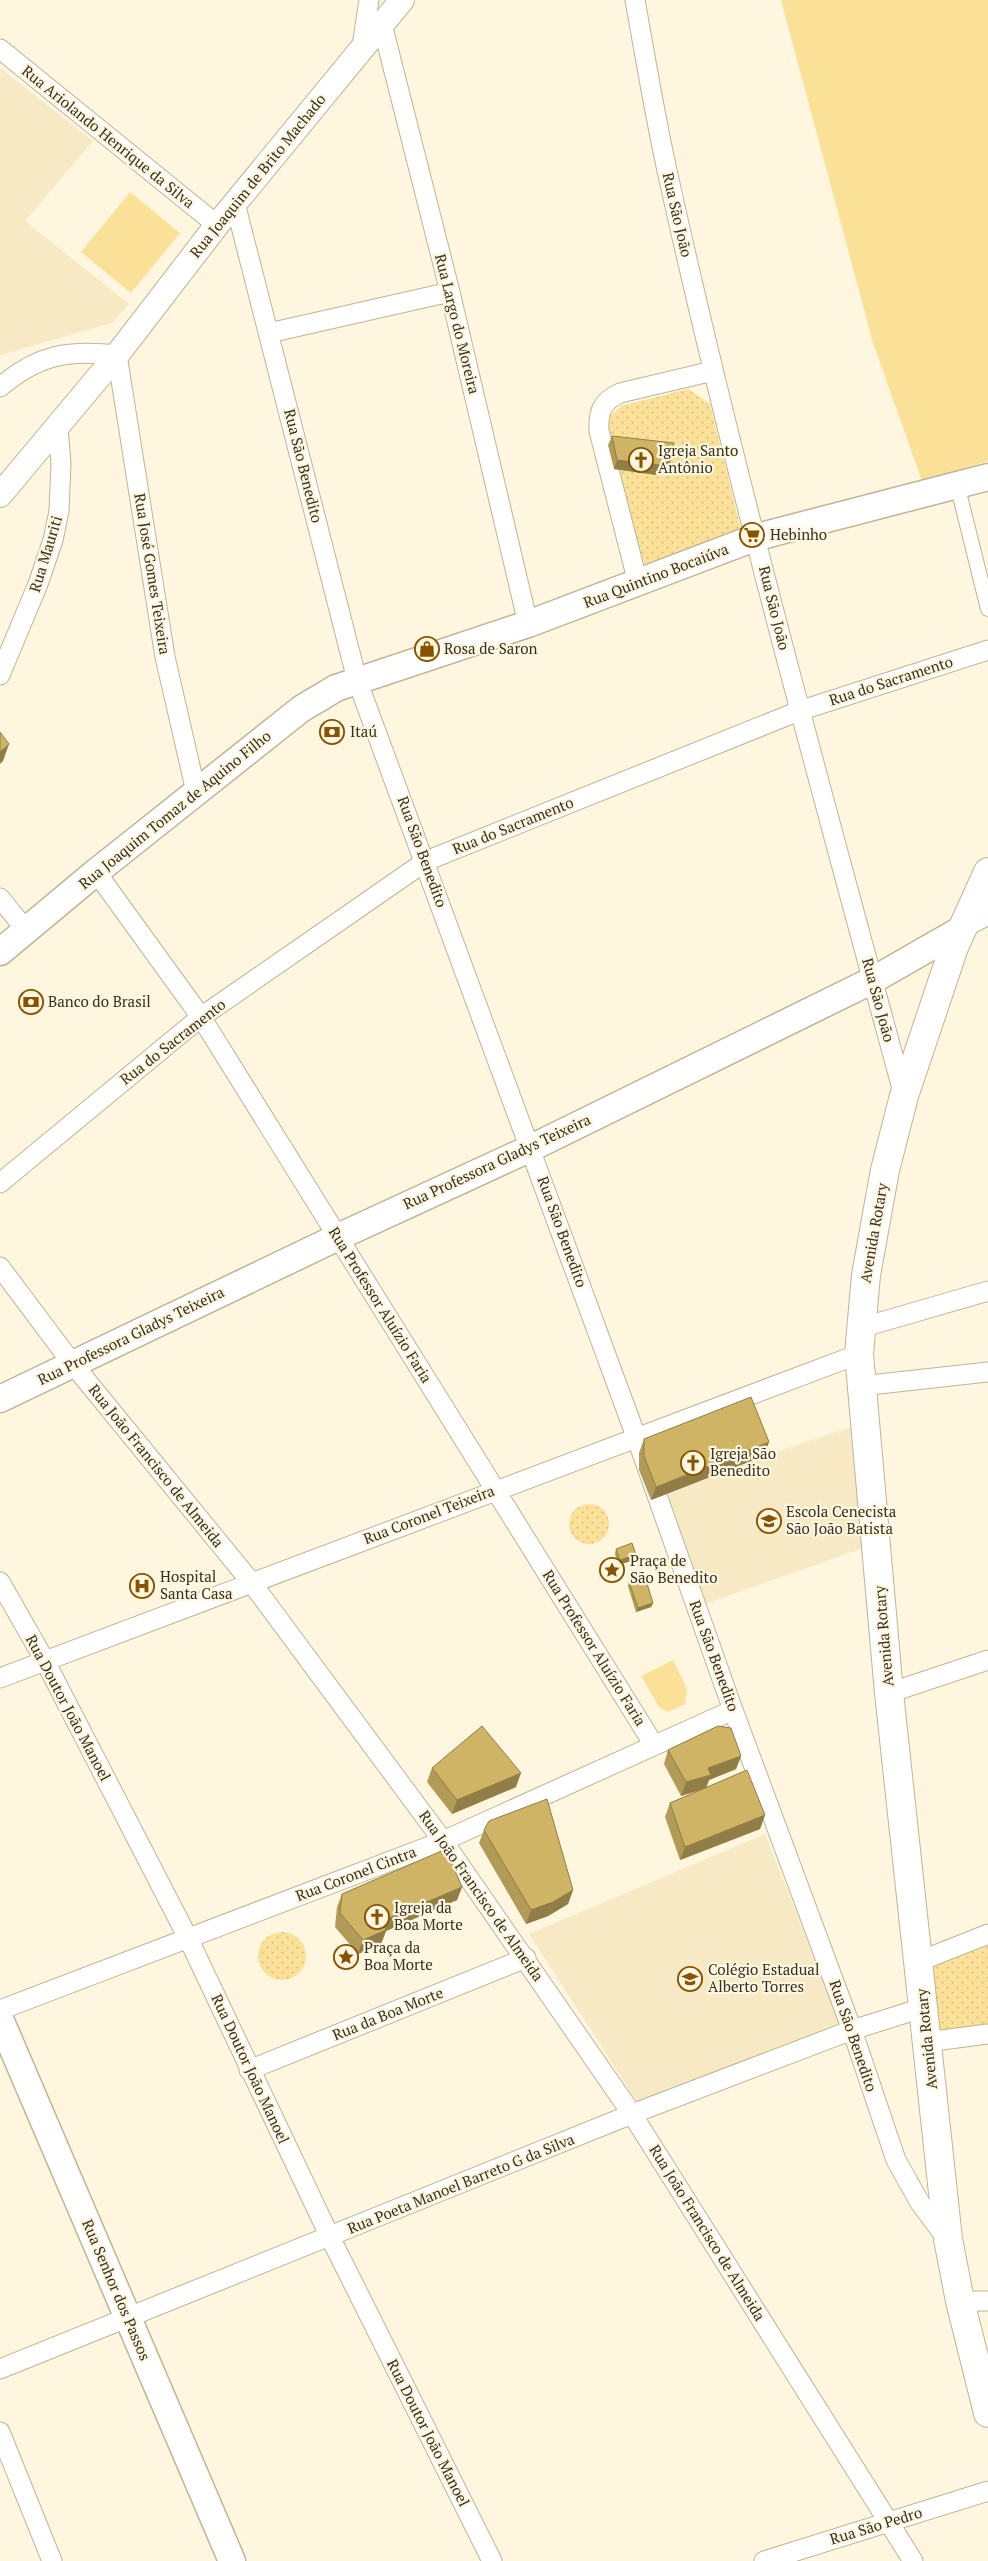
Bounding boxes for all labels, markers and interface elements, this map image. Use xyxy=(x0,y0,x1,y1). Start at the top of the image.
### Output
street label: Rua Ariolando Henrique da Silva xyxy=(18,60,199,212)
street label: Rua Joaquim de Brito Machado xyxy=(185,89,330,261)
street label: Rua São João xyxy=(659,171,697,259)
street label: Rua Largo do Moreira xyxy=(431,252,485,396)
street label: Rua São Benedito xyxy=(280,407,328,525)
place label: Igreja Santo Antônio xyxy=(658,440,738,477)
church icon: Igreja Santo Antônio xyxy=(628,447,654,473)
street label: Rua José Gomes Teixeira xyxy=(130,492,176,656)
street label: Rua Mauriti xyxy=(24,513,66,594)
supermarket icon: Hebinho xyxy=(739,522,765,548)
place label: Hebinho xyxy=(770,524,827,544)
street label: Rua Quintino Bocaiúva xyxy=(580,538,731,612)
street label: Rua São João xyxy=(755,564,795,652)
shop icon: Rosa de Saron xyxy=(414,636,440,662)
place label: Rosa de Saron xyxy=(444,638,537,658)
street label: Rua do Sacramento xyxy=(826,651,955,709)
bank icon: Itaú xyxy=(319,719,345,745)
place label: Itaú xyxy=(350,721,377,741)
street label: Rua Joaquim Tomaz de Aquino Filho xyxy=(74,725,275,893)
street label: Rua do Sacramento xyxy=(449,792,576,858)
street label: Rua São Benedito xyxy=(394,793,452,910)
street label: Rua São João xyxy=(858,956,900,1044)
bank icon: Banco do Brasil xyxy=(18,989,44,1015)
place label: Banco do Brasil xyxy=(48,991,151,1011)
street label: Rua do Sacramento xyxy=(115,994,229,1089)
street label: Rua Professora Gladys Teixeira xyxy=(400,1109,594,1213)
street label: Rua São Benedito xyxy=(534,1173,592,1290)
street label: Avenida Rotary xyxy=(854,1181,892,1284)
street label: Rua Professor Aluízio Faria xyxy=(325,1223,437,1387)
street label: Rua Professora Gladys Teixeira xyxy=(34,1281,227,1389)
street label: Rua João Francisco de Almeida xyxy=(85,1380,229,1551)
place label: Igreja São Benedito xyxy=(710,1443,776,1480)
church icon: Igreja São Benedito xyxy=(680,1450,706,1476)
street label: Rua Coronel Teixeira xyxy=(360,1480,498,1548)
place label: Escola Cenecista São João Batista xyxy=(786,1501,897,1538)
school or university icon: Escola Cenecista São João Batista xyxy=(756,1508,782,1534)
place label: Praça de São Benedito xyxy=(630,1550,717,1587)
place icon: Praça de São Benedito xyxy=(599,1557,625,1583)
place label: Hospital Santa Casa xyxy=(160,1566,233,1603)
street label: Rua Professor Aluízio Faria xyxy=(539,1566,651,1730)
hospital icon: Hospital Santa Casa xyxy=(129,1573,155,1599)
street label: Avenida Rotary xyxy=(869,1584,897,1687)
street label: Rua São Benedito xyxy=(686,1597,744,1714)
street label: Rua Doutor João Manoel xyxy=(22,1631,116,1784)
street label: Rua João Francisco de Almeida xyxy=(415,1806,549,1985)
street label: Rua Coronel Cintra xyxy=(292,1841,419,1905)
place label: Igreja da Boa Morte xyxy=(394,1897,463,1934)
church icon: Igreja da Boa Morte xyxy=(364,1904,390,1930)
place label: Praça da Boa Morte xyxy=(364,1937,433,1974)
place icon: Praça da Boa Morte xyxy=(333,1944,359,1970)
place label: Colégio Estadual Alberto Torres xyxy=(708,1959,819,1996)
school or university icon: Colégio Estadual Alberto Torres xyxy=(677,1966,703,1992)
street label: Rua São Benedito xyxy=(825,1977,882,2094)
street label: Rua da Boa Morte xyxy=(329,1982,446,2044)
street label: Avenida Rotary xyxy=(911,1987,941,2090)
street label: Rua Doutor João Manoel xyxy=(207,1991,294,2147)
street label: Rua Poeta Manoel Barreto G da Silva xyxy=(344,2128,577,2238)
street label: Rua João Francisco de Almeida xyxy=(645,2141,771,2325)
street label: Rua Senhor dos Passos xyxy=(78,2216,156,2363)
street label: Rua Doutor João Manoel xyxy=(383,2355,475,2510)
street label: Rua São Pedro xyxy=(827,2502,924,2549)

